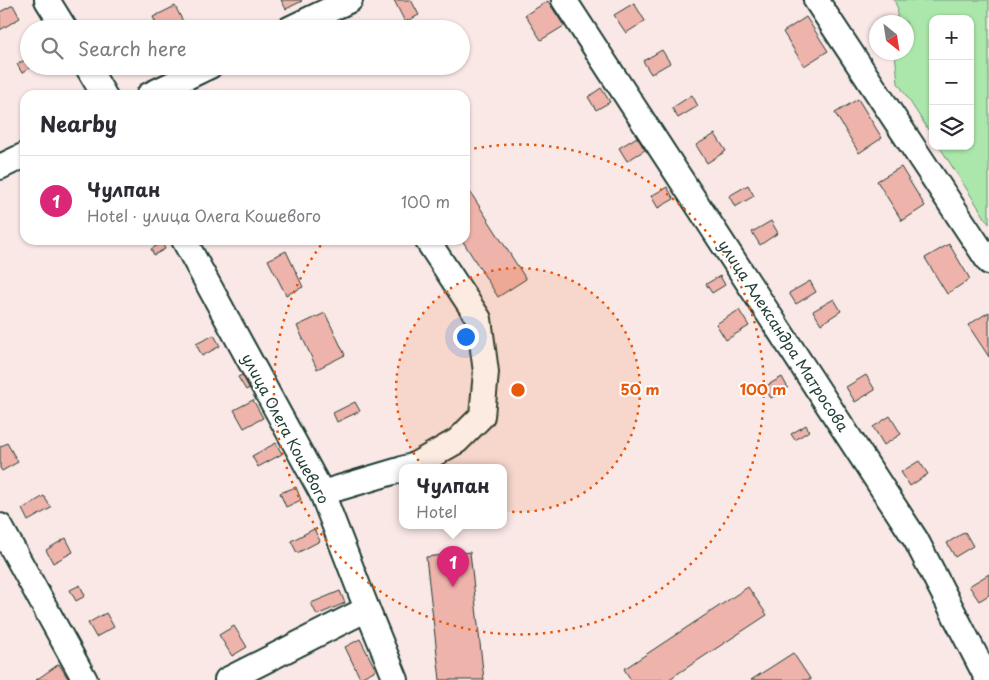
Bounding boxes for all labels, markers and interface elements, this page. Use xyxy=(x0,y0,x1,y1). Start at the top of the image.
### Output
north arrow xyxy=(869,15,914,60)
map controls xyxy=(929,15,974,150)
button: + xyxy=(929,15,974,60)
search box xyxy=(20,20,470,75)
icon: search xyxy=(38,34,66,62)
text: Search here xyxy=(78,34,187,62)
button: − xyxy=(929,60,974,105)
button: layers xyxy=(929,105,974,150)
text: Nearby xyxy=(40,107,117,139)
text: Чулпан xyxy=(87,175,160,203)
text: 1 xyxy=(52,189,60,213)
text: 100 m xyxy=(401,189,450,213)
text: Hotel · улица Олега Кошевого xyxy=(87,203,321,227)
street label: улица Александра Матросова xyxy=(713,235,855,436)
your location xyxy=(453,324,479,350)
street label: улица Олега Кошевого xyxy=(237,349,336,508)
text: 50 m xyxy=(621,377,659,400)
text: 100 m xyxy=(740,377,786,400)
centre of rings xyxy=(509,381,527,399)
popup xyxy=(399,464,507,529)
text: Чулпан xyxy=(416,471,490,499)
text: Hotel xyxy=(416,499,457,523)
pin: 1 xyxy=(437,546,469,587)

